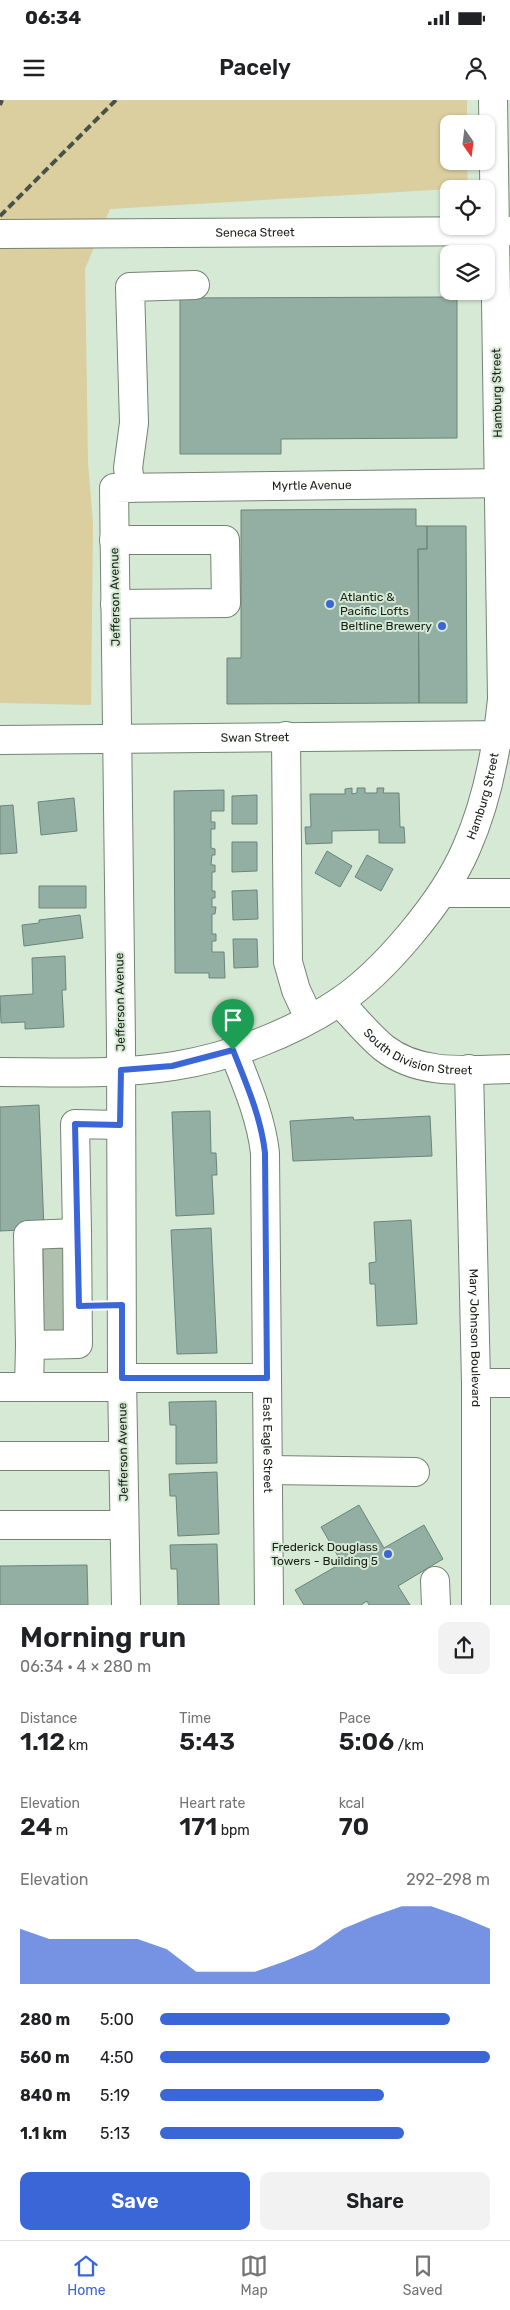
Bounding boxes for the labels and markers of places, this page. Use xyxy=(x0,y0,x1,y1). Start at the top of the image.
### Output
place label: Atlantic & Pacific Lofts xyxy=(340,590,409,618)
marker: Atlantic & Pacific Lofts xyxy=(324,598,336,610)
place label: Beltline Brewery xyxy=(341,619,432,633)
marker: Beltline Brewery xyxy=(436,620,448,632)
pin xyxy=(212,999,254,1050)
place label: Frederick Douglass Towers - Building 5 xyxy=(271,1540,378,1568)
marker: Frederick Douglass Towers - Building 5 xyxy=(382,1548,394,1560)

